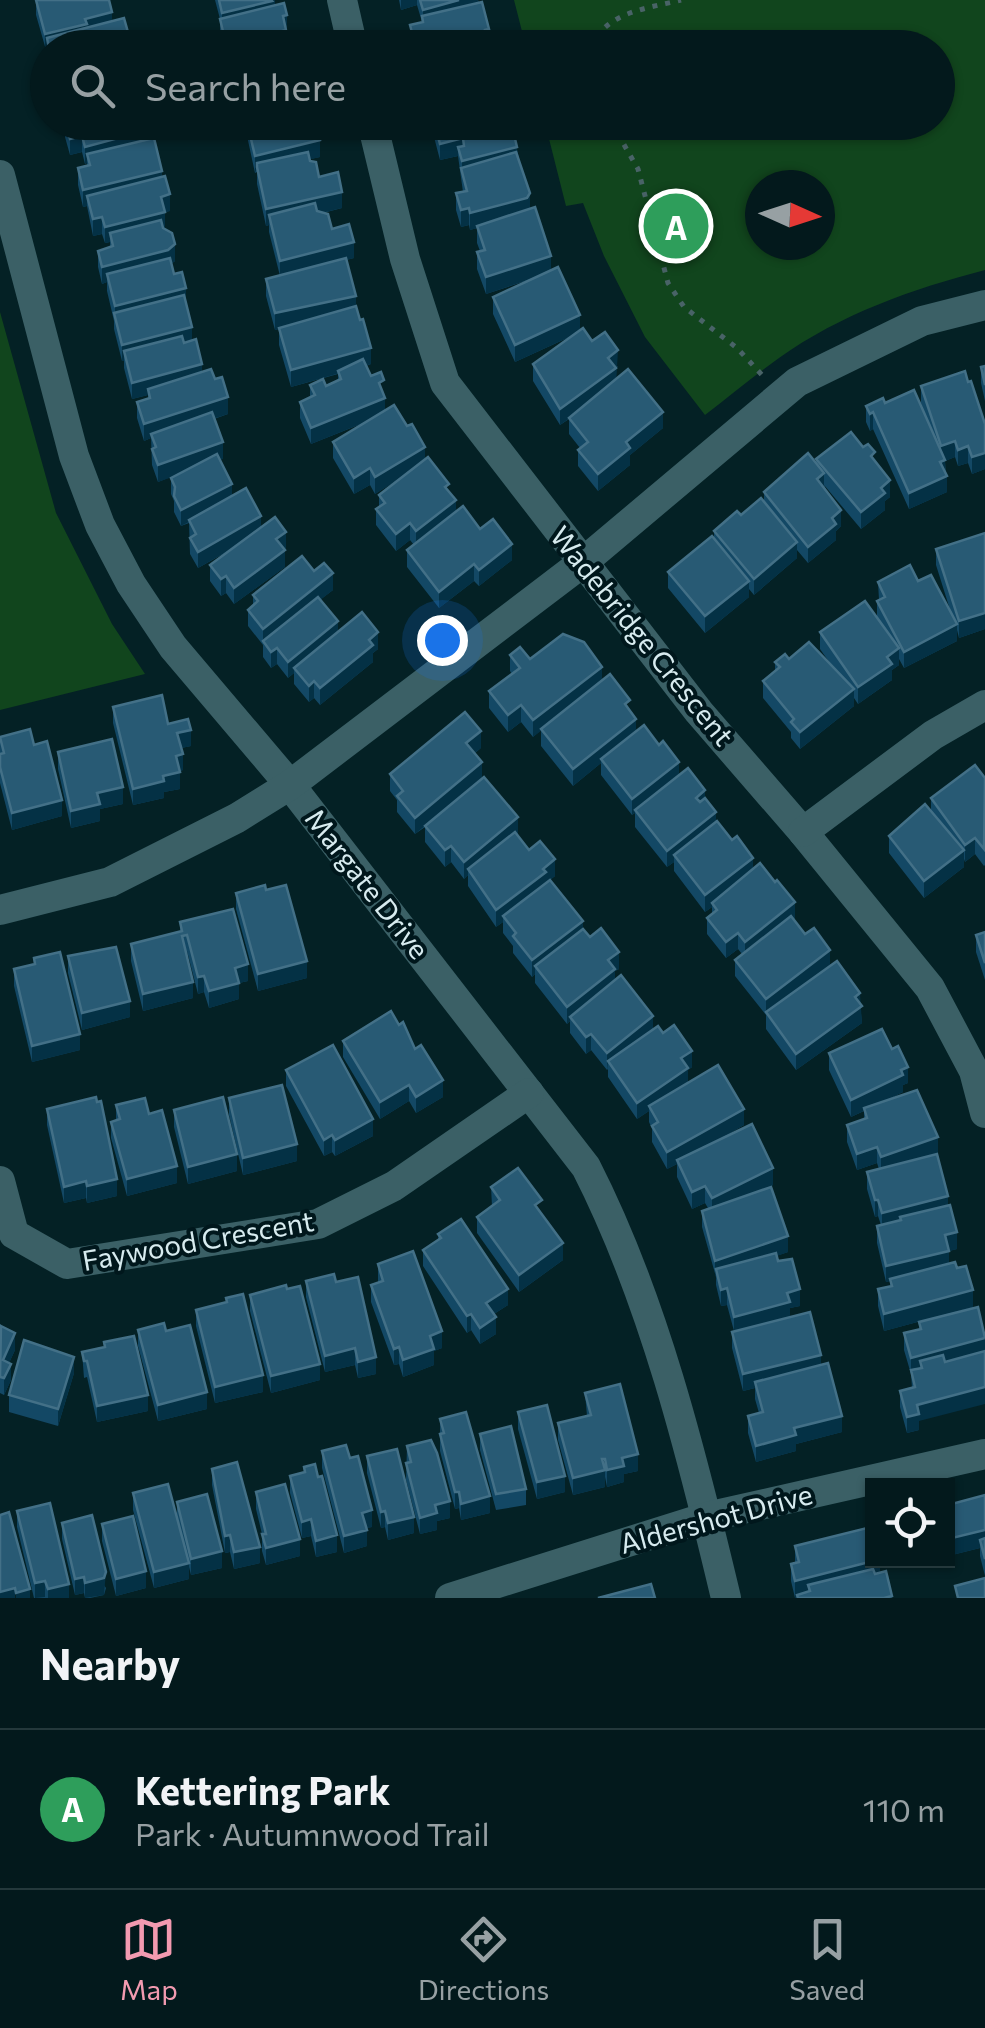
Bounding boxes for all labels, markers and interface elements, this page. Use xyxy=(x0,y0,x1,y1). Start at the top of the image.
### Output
search box xyxy=(30,30,955,140)
icon: search xyxy=(65,58,120,113)
text: Search here xyxy=(145,62,346,109)
north arrow xyxy=(745,170,835,260)
pin: A xyxy=(644,188,708,264)
street label: Wadebridge Crescent xyxy=(544,519,742,752)
your location xyxy=(417,615,468,666)
street label: Margate Drive xyxy=(299,802,437,965)
street label: Faywood Crescent xyxy=(79,1203,316,1277)
street label: Aldershot Drive xyxy=(616,1476,816,1560)
map controls xyxy=(865,1478,955,1568)
button: locate xyxy=(865,1478,955,1568)
text: Nearby xyxy=(40,1637,180,1689)
text: Kettering Park xyxy=(135,1766,390,1813)
text: A xyxy=(61,1789,84,1829)
text: 110 m xyxy=(863,1789,945,1829)
text: Park · Autumnwood Trail xyxy=(135,1813,490,1853)
tab: Map xyxy=(120,1912,178,2006)
tab: Directions xyxy=(418,1912,549,2006)
tab: Saved xyxy=(789,1912,865,2006)

